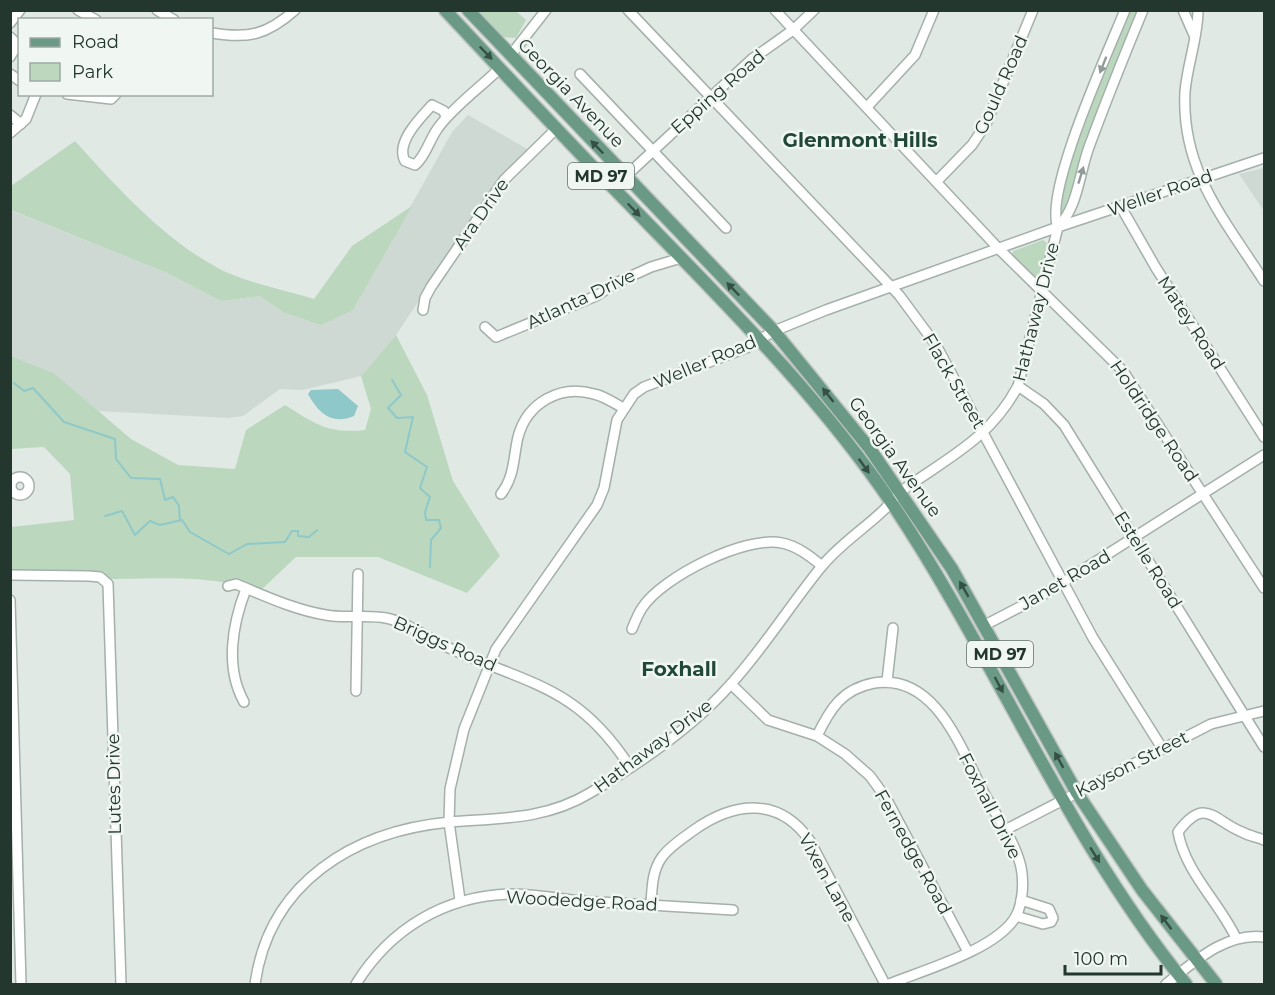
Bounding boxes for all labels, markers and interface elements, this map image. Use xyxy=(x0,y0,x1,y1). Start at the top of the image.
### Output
legend xyxy=(18,18,213,96)
text: Road xyxy=(72,31,119,53)
street label: Gould Road xyxy=(969,32,1033,138)
street label: Georgia Avenue xyxy=(513,34,629,152)
one-way arrow xyxy=(478,45,492,59)
street label: Epping Road xyxy=(666,45,770,139)
one-way arrow xyxy=(1098,56,1108,74)
text: Park xyxy=(72,61,113,83)
district label: Glenmont Hills xyxy=(782,128,938,152)
one-way arrow xyxy=(590,139,604,154)
road number: MD 97 xyxy=(568,163,634,189)
street label: Weller Road xyxy=(1105,165,1215,221)
one-way arrow xyxy=(1077,166,1086,184)
street label: Ara Drive xyxy=(449,174,514,254)
one-way arrow xyxy=(627,202,641,217)
street label: Hathaway Drive xyxy=(1008,240,1064,384)
street label: Atlanta Drive xyxy=(523,264,639,334)
street label: Matey Road xyxy=(1153,272,1229,374)
one-way arrow xyxy=(726,281,740,296)
street label: Flack Street xyxy=(918,329,990,433)
street label: Weller Road xyxy=(650,330,760,394)
street label: Holdridge Road xyxy=(1105,356,1203,486)
one-way arrow xyxy=(823,388,835,403)
street label: Georgia Avenue xyxy=(844,392,946,522)
one-way arrow xyxy=(857,458,870,474)
street label: Estelle Road xyxy=(1109,507,1187,613)
street label: Janet Road xyxy=(1015,545,1115,615)
one-way arrow xyxy=(959,580,969,597)
street label: Briggs Road xyxy=(390,611,500,677)
road number: MD 97 xyxy=(967,641,1033,667)
district label: Foxhall xyxy=(641,657,717,681)
one-way arrow xyxy=(994,677,1004,694)
street label: Hathaway Drive xyxy=(589,694,717,798)
street label: Kayson Street xyxy=(1072,726,1192,802)
street label: Lutes Drive xyxy=(102,733,126,835)
street label: Foxhall Drive xyxy=(954,749,1026,863)
one-way arrow xyxy=(1054,751,1064,768)
street label: Fernedge Road xyxy=(870,786,956,918)
street label: Vixen Lane xyxy=(794,830,861,926)
one-way arrow xyxy=(1089,847,1100,863)
street label: Woodedge Road xyxy=(506,886,658,916)
one-way arrow xyxy=(1161,915,1173,930)
scale bar xyxy=(1065,938,1161,976)
text: 100 m xyxy=(1074,948,1128,970)

